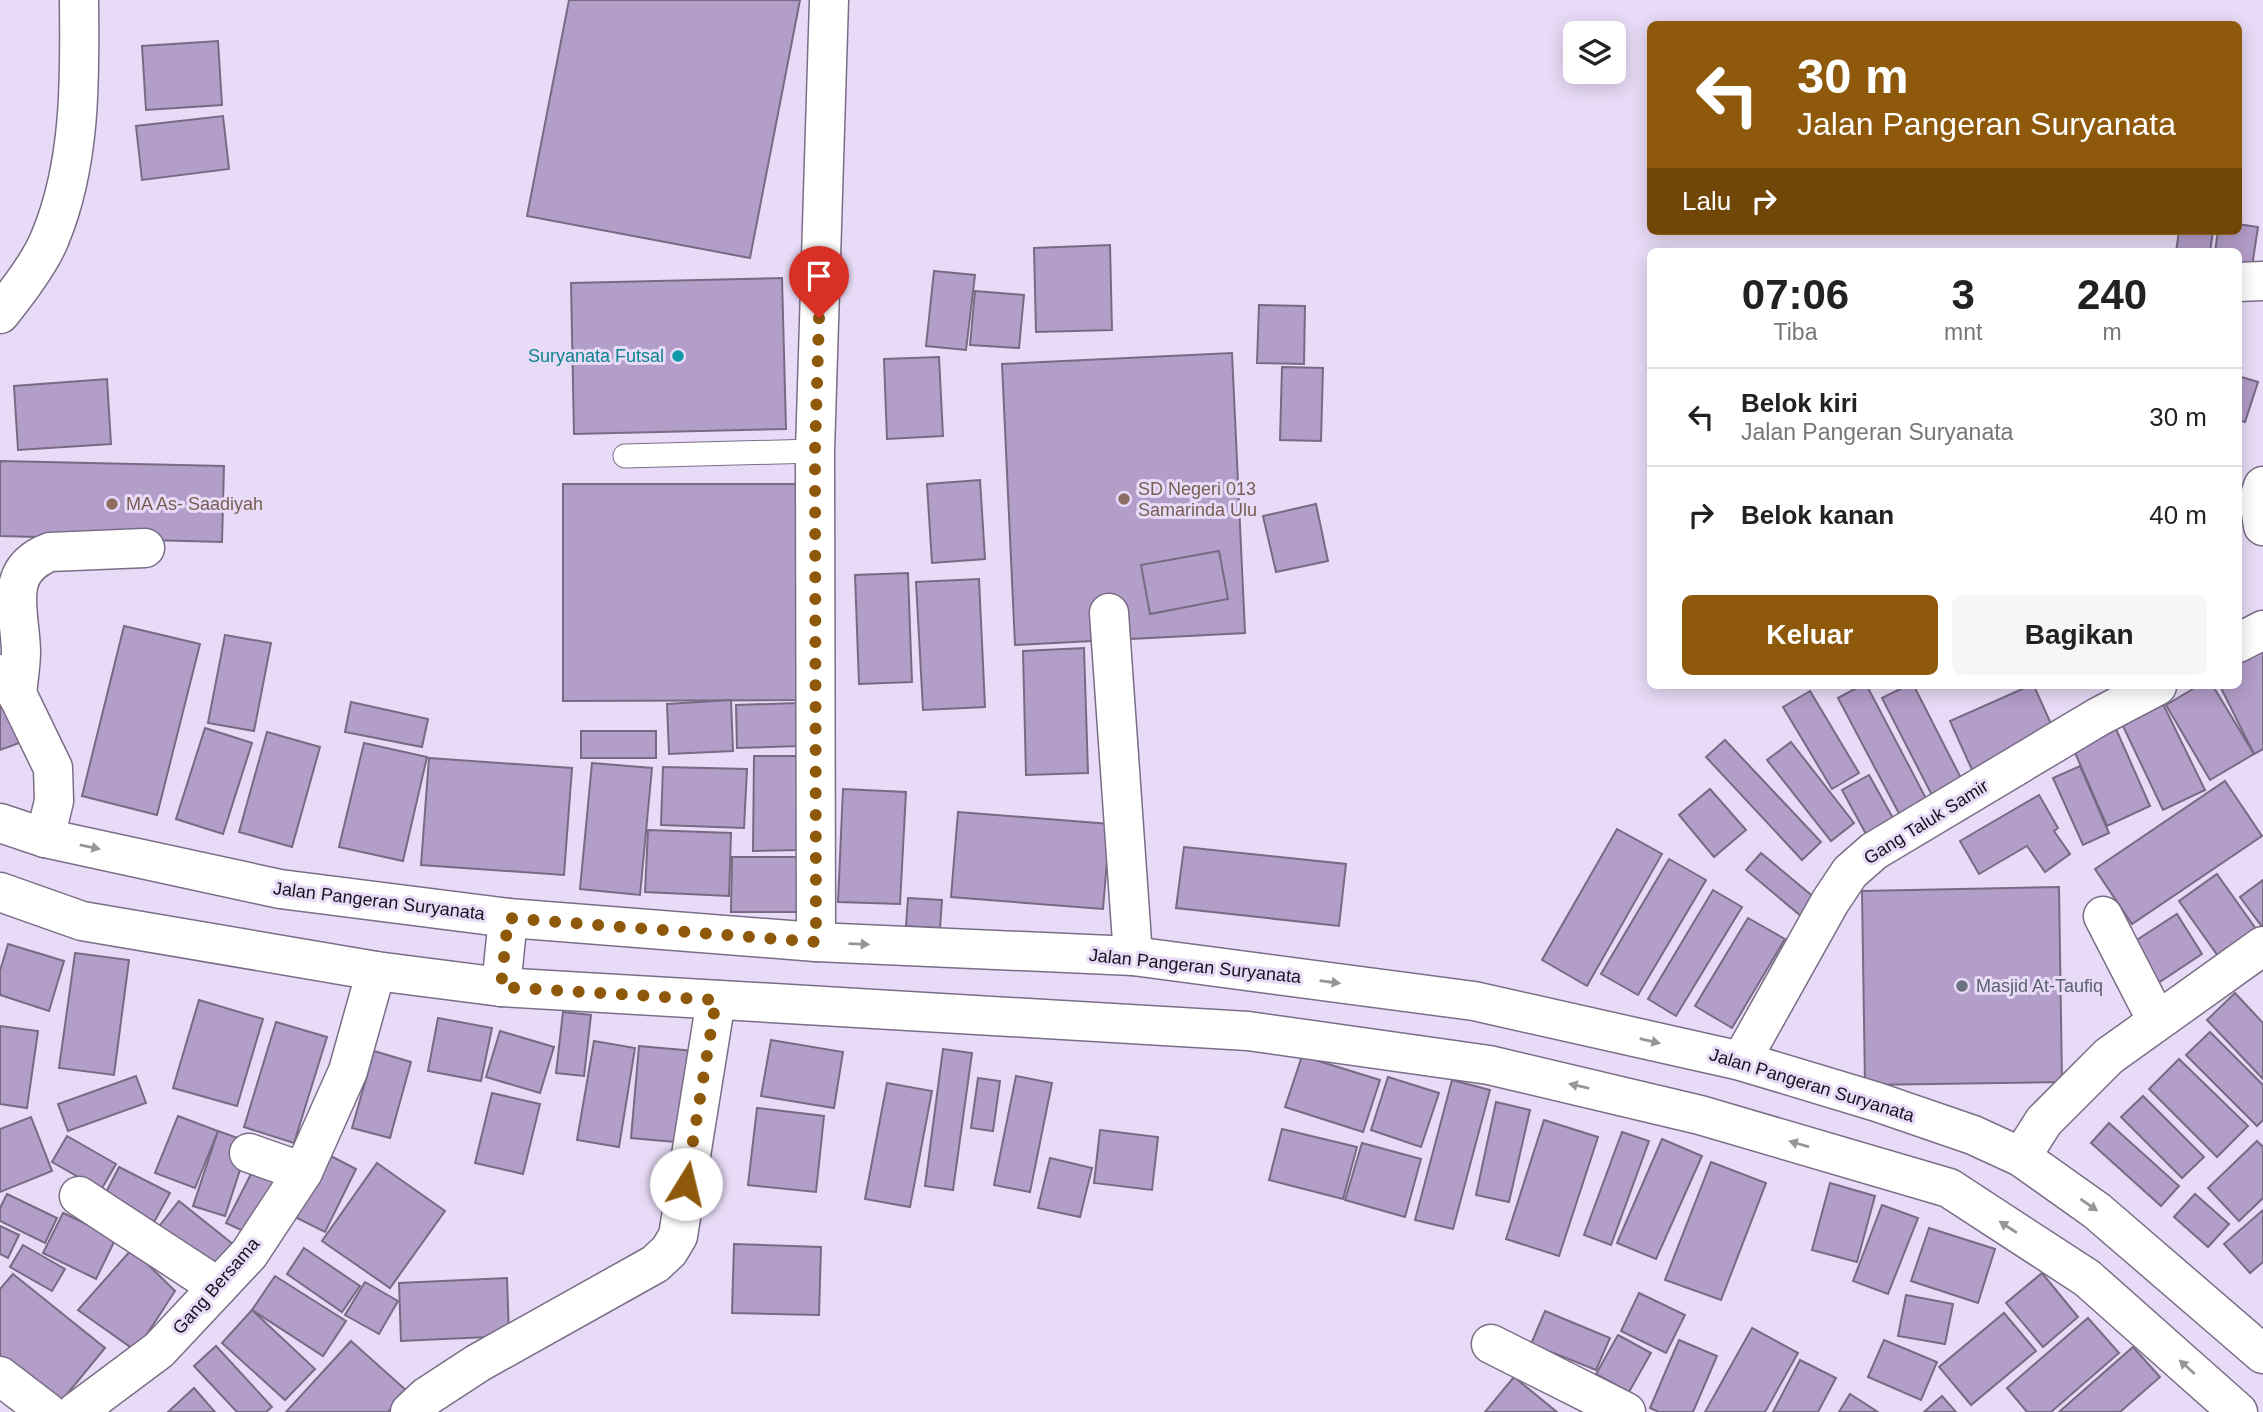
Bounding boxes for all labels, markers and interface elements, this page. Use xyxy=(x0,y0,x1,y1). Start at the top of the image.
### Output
map controls xyxy=(1563,21,1626,84)
button: layers xyxy=(1563,21,1626,84)
icon: left xyxy=(1682,49,1773,140)
text: 30 m xyxy=(1797,49,1909,103)
text: Jalan Pangeran Suryanata xyxy=(1797,106,2176,142)
icon: right xyxy=(1745,182,1783,220)
text: Lalu xyxy=(1682,186,1731,216)
pin xyxy=(789,246,849,318)
icon: arrive xyxy=(800,257,838,295)
text: 07:06 xyxy=(1742,271,1849,318)
text: 3 xyxy=(1951,271,1975,318)
text: 240 xyxy=(2077,271,2147,318)
text: Tiba xyxy=(1774,319,1817,345)
text: mnt xyxy=(1944,319,1982,345)
text: m xyxy=(2103,319,2122,345)
place label: Suryanata Futsal xyxy=(528,346,664,366)
marker: Suryanata Futsal xyxy=(670,348,686,364)
text: Belok kiri xyxy=(1741,388,1858,418)
icon: left xyxy=(1682,398,1720,436)
text: 30 m xyxy=(2149,402,2207,432)
text: Jalan Pangeran Suryanata xyxy=(1741,419,2013,445)
place label: SD Negeri 013 Samarinda Ulu xyxy=(1138,479,1257,520)
marker: SD Negeri 013 Samarinda Ulu xyxy=(1116,491,1132,507)
place label: MA As- Saadiyah xyxy=(126,494,263,514)
marker: MA As- Saadiyah xyxy=(104,496,120,512)
icon: right xyxy=(1682,496,1720,534)
text: Belok kanan xyxy=(1741,500,1894,530)
text: 40 m xyxy=(2149,500,2207,530)
button: Keluar xyxy=(1682,595,1938,675)
button: Bagikan xyxy=(1952,595,2207,675)
street label: Gang Taluk Samir xyxy=(1860,776,1992,868)
one-way arrow xyxy=(79,842,101,853)
street label: Jalan Pangeran Suryanata xyxy=(272,878,487,924)
one-way arrow xyxy=(849,938,871,949)
street label: Jalan Pangeran Suryanata xyxy=(1088,945,1303,987)
one-way arrow xyxy=(1319,976,1341,987)
place label: Masjid At-Taufiq xyxy=(1976,976,2103,996)
marker: Masjid At-Taufiq xyxy=(1954,978,1970,994)
one-way arrow xyxy=(1639,1035,1661,1046)
street label: Jalan Pangeran Suryanata xyxy=(1707,1044,1918,1126)
one-way arrow xyxy=(1568,1080,1590,1091)
one-way arrow xyxy=(1788,1138,1809,1148)
position arrow xyxy=(649,1147,723,1221)
one-way arrow xyxy=(2080,1198,2098,1212)
one-way arrow xyxy=(1999,1221,2018,1234)
street label: Gang Bersama xyxy=(169,1233,264,1338)
one-way arrow xyxy=(2178,1359,2196,1375)

